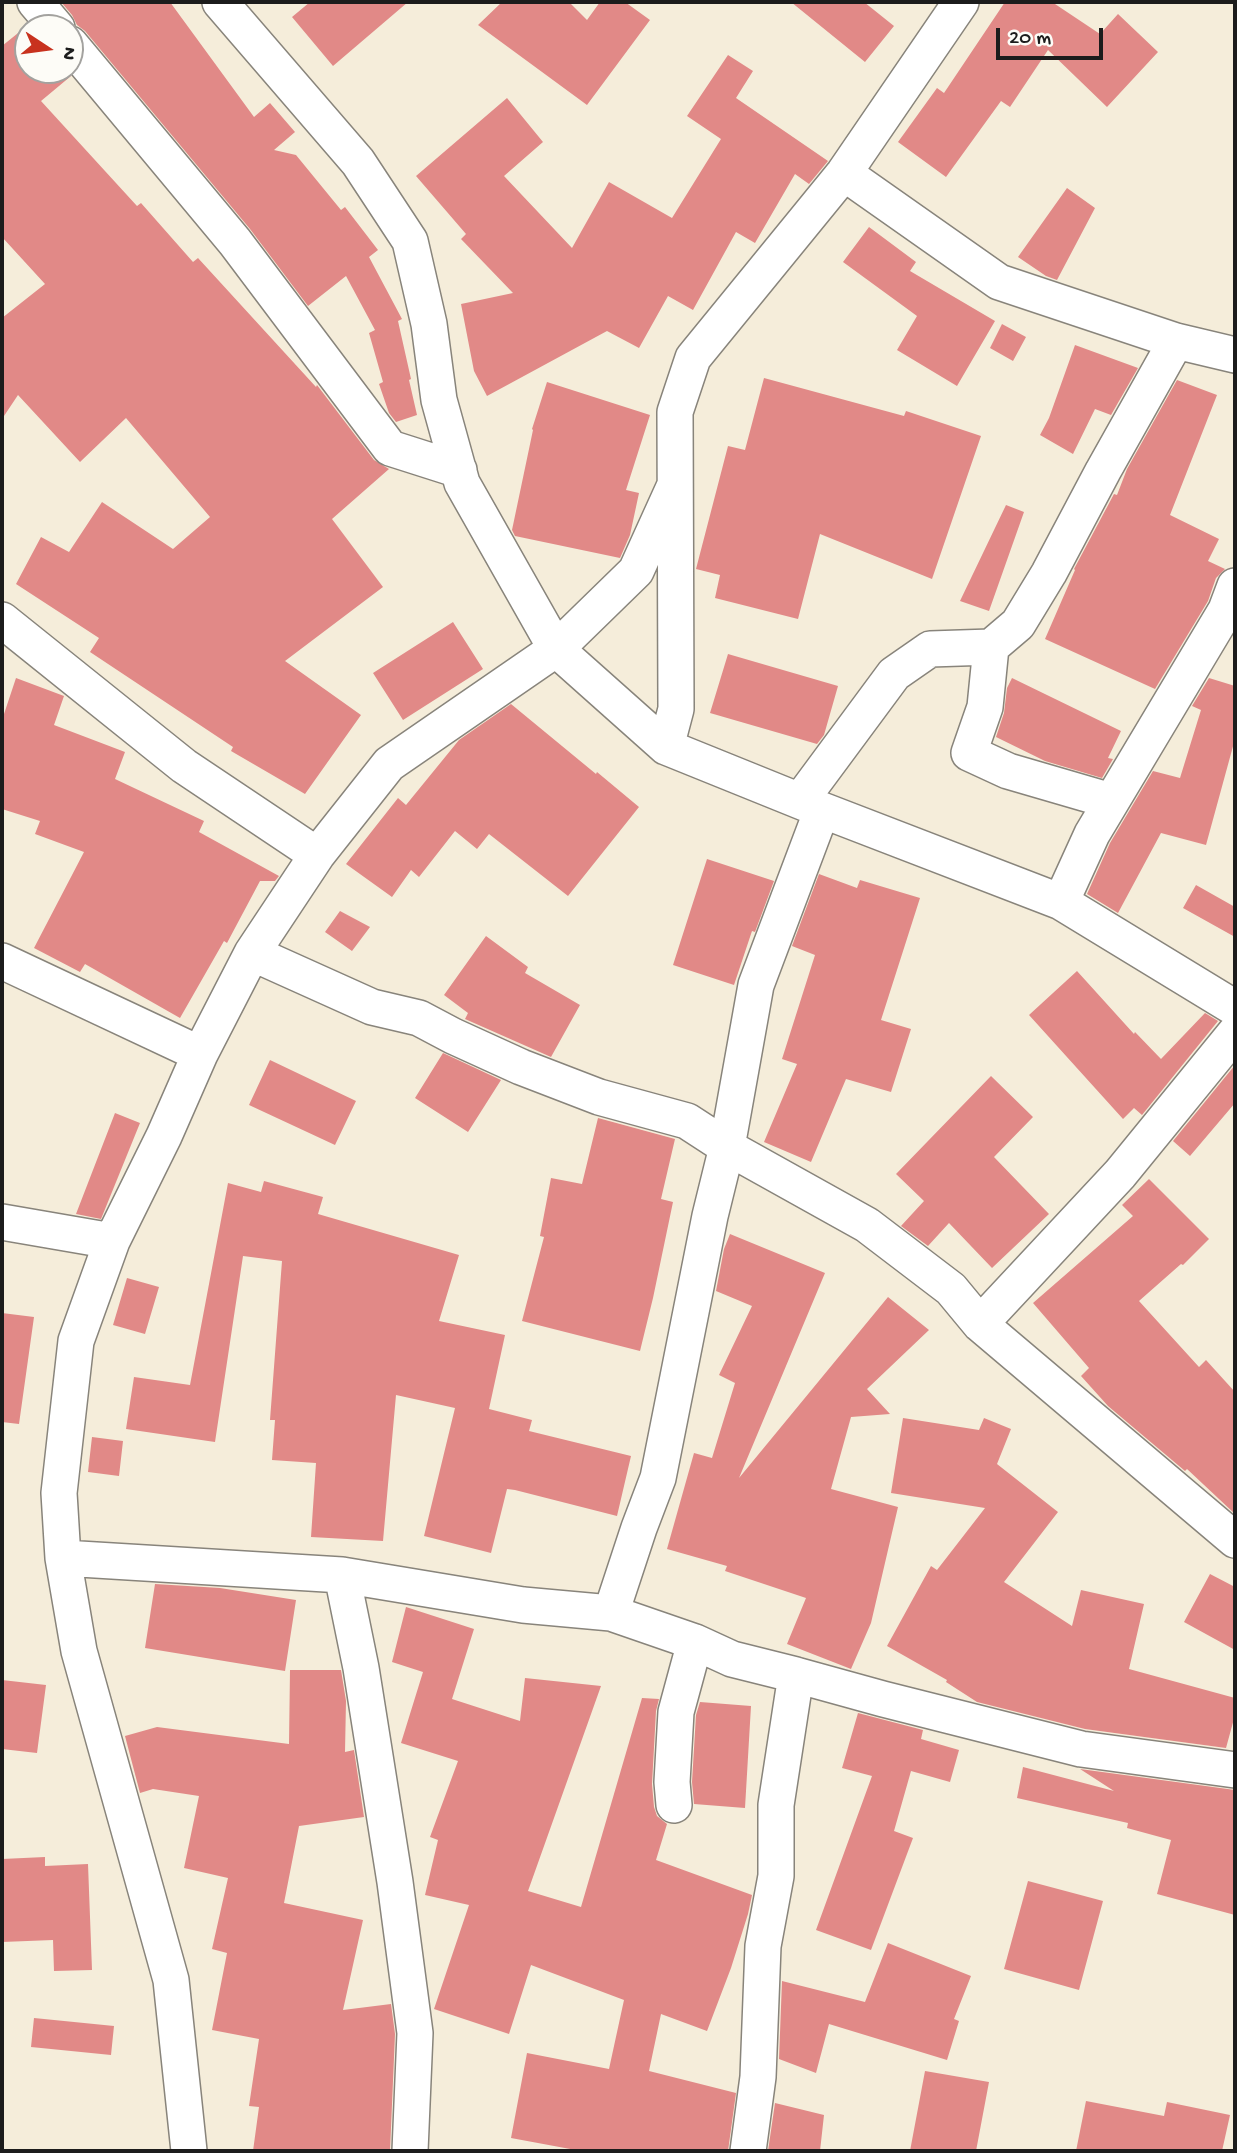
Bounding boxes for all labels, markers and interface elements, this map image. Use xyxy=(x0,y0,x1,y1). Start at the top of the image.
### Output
north arrow xyxy=(14,14,84,84)
scale bar xyxy=(999,14,1106,58)
text: 20 m xyxy=(1009,27,1051,52)
text: N xyxy=(55,45,81,62)

